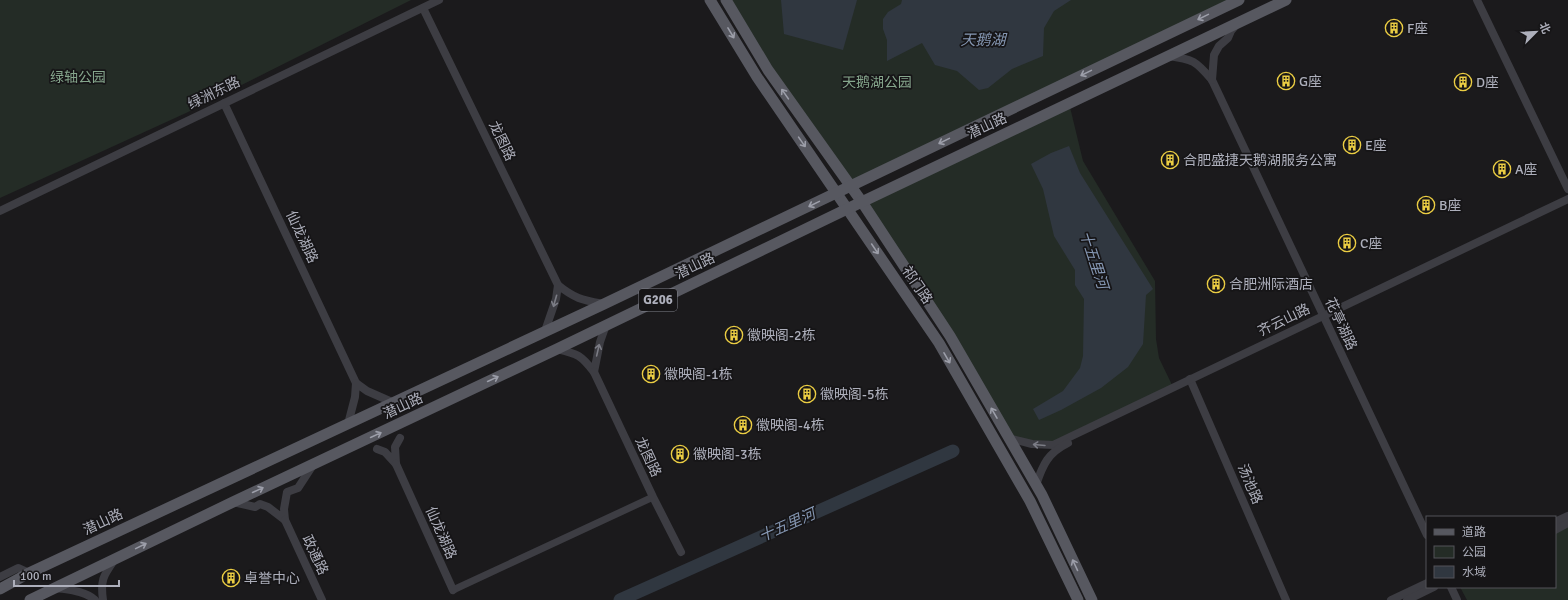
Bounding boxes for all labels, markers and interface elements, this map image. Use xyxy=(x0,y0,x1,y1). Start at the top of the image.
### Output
north arrow xyxy=(1516,12,1556,52)
one-way arrow xyxy=(1198,14,1210,21)
building icon: F座 xyxy=(1384,18,1404,38)
place label: F座 xyxy=(1407,20,1428,37)
text: 北 xyxy=(1537,20,1553,36)
one-way arrow xyxy=(727,27,735,39)
water label: 天鹅湖 xyxy=(960,31,1007,49)
park label: 绿轴公园 xyxy=(50,69,106,86)
one-way arrow xyxy=(1080,70,1092,77)
building icon: G座 xyxy=(1276,71,1296,91)
building icon: D座 xyxy=(1453,72,1473,92)
street label: 绿洲东路 xyxy=(185,73,243,113)
place label: G座 xyxy=(1299,73,1322,90)
park label: 天鹅湖公园 xyxy=(842,74,912,91)
place label: D座 xyxy=(1476,74,1499,91)
one-way arrow xyxy=(781,89,789,100)
street label: 潜山路 xyxy=(964,109,1010,143)
street label: 龙图路 xyxy=(485,118,519,164)
building icon: E座 xyxy=(1342,135,1362,155)
one-way arrow xyxy=(798,136,806,147)
place label: E座 xyxy=(1365,137,1387,154)
one-way arrow xyxy=(938,138,950,145)
building icon: 合肥盛捷天鹅湖服务公寓 xyxy=(1160,150,1180,170)
place label: 合肥盛捷天鹅湖服务公寓 xyxy=(1183,152,1337,169)
building icon: A座 xyxy=(1492,159,1512,179)
place label: A座 xyxy=(1515,161,1538,178)
building icon: B座 xyxy=(1416,195,1436,215)
place label: B座 xyxy=(1439,197,1461,214)
one-way arrow xyxy=(808,201,820,208)
street label: 仙龙湖路 xyxy=(282,208,322,266)
water label: 十五里河 xyxy=(1076,229,1113,294)
building icon: C座 xyxy=(1337,233,1357,253)
place label: C座 xyxy=(1360,235,1382,252)
one-way arrow xyxy=(871,244,879,255)
street label: 潜山路 xyxy=(672,249,718,283)
street label: 祁门路 xyxy=(898,263,936,307)
building icon: 合肥洲际酒店 xyxy=(1206,274,1226,294)
place label: 合肥洲际酒店 xyxy=(1229,276,1313,293)
road number: G206 xyxy=(639,289,677,311)
one-way arrow xyxy=(551,294,558,307)
street label: 花亭湖路 xyxy=(1321,295,1361,353)
street label: 齐云山路 xyxy=(1255,300,1313,340)
building icon: 徽映阁-2栋 xyxy=(724,325,744,345)
place label: 徽映阁-2栋 xyxy=(747,327,815,344)
one-way arrow xyxy=(595,344,603,357)
one-way arrow xyxy=(943,352,951,364)
building icon: 徽映阁-1栋 xyxy=(641,364,661,384)
place label: 徽映阁-1栋 xyxy=(664,366,732,383)
one-way arrow xyxy=(487,375,499,382)
building icon: 徽映阁-5栋 xyxy=(797,384,817,404)
place label: 徽映阁-5栋 xyxy=(820,386,888,403)
street label: 潜山路 xyxy=(380,389,426,423)
one-way arrow xyxy=(990,407,998,419)
building icon: 徽映阁-4栋 xyxy=(733,415,753,435)
place label: 徽映阁-4栋 xyxy=(756,417,824,434)
one-way arrow xyxy=(369,431,381,438)
street label: 龙图路 xyxy=(631,434,665,480)
one-way arrow xyxy=(1033,441,1046,448)
building icon: 徽映阁-3栋 xyxy=(670,444,690,464)
place label: 徽映阁-3栋 xyxy=(693,446,761,463)
street label: 汤池路 xyxy=(1234,461,1266,507)
one-way arrow xyxy=(252,486,264,493)
water label: 十五里河 xyxy=(756,503,821,545)
street label: 仙龙湖路 xyxy=(422,504,460,562)
street label: 潜山路 xyxy=(80,505,126,539)
legend xyxy=(1426,516,1556,588)
text: 道路 xyxy=(1462,525,1486,540)
street label: 政通路 xyxy=(298,532,332,578)
one-way arrow xyxy=(135,542,147,550)
text: 公园 xyxy=(1462,545,1486,560)
one-way arrow xyxy=(1071,559,1078,571)
scale bar xyxy=(14,562,119,588)
text: 水域 xyxy=(1462,565,1486,580)
building icon: 卓誉中心 xyxy=(221,568,241,588)
text: 100 m xyxy=(20,569,52,584)
place label: 卓誉中心 xyxy=(244,570,300,587)

